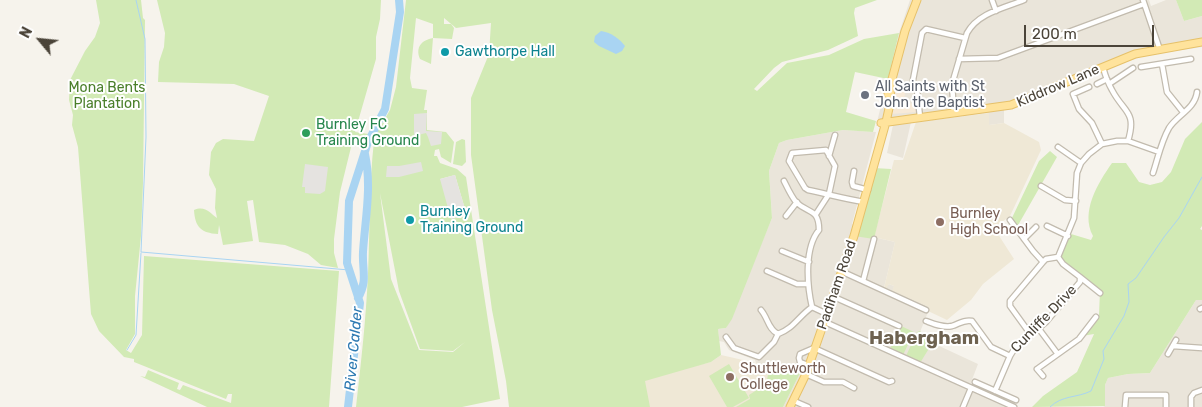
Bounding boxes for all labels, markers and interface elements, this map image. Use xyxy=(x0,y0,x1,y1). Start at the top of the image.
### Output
north arrow xyxy=(15,15,65,65)
scale bar xyxy=(1027,15,1157,47)
text: N xyxy=(16,24,36,41)
text: 200 m xyxy=(1032,25,1077,43)
place label: Gawthorpe Hall xyxy=(455,44,555,60)
marker: Gawthorpe Hall xyxy=(439,46,451,58)
street label: Kiddrow Lane xyxy=(1014,61,1102,111)
place label: All Saints with St John the Baptist xyxy=(875,79,985,111)
park label: Mona Bents Plantation xyxy=(69,80,145,112)
marker: All Saints with St John the Baptist xyxy=(859,89,871,101)
place label: Burnley FC Training Ground xyxy=(316,117,419,150)
marker: Burnley FC Training Ground xyxy=(300,127,312,139)
place label: Burnley Training Ground xyxy=(420,204,523,236)
place label: Burnley High School xyxy=(950,206,1028,238)
marker: Burnley Training Ground xyxy=(404,214,416,226)
marker: Burnley High School xyxy=(934,216,946,228)
street label: Padiham Road xyxy=(814,238,860,332)
street label: Cunliffe Drive xyxy=(1008,282,1080,356)
water label: River Calder xyxy=(341,306,367,392)
district label: Habergham xyxy=(869,328,979,350)
place label: Shuttleworth College xyxy=(740,361,826,394)
marker: Shuttleworth College xyxy=(724,371,736,383)

